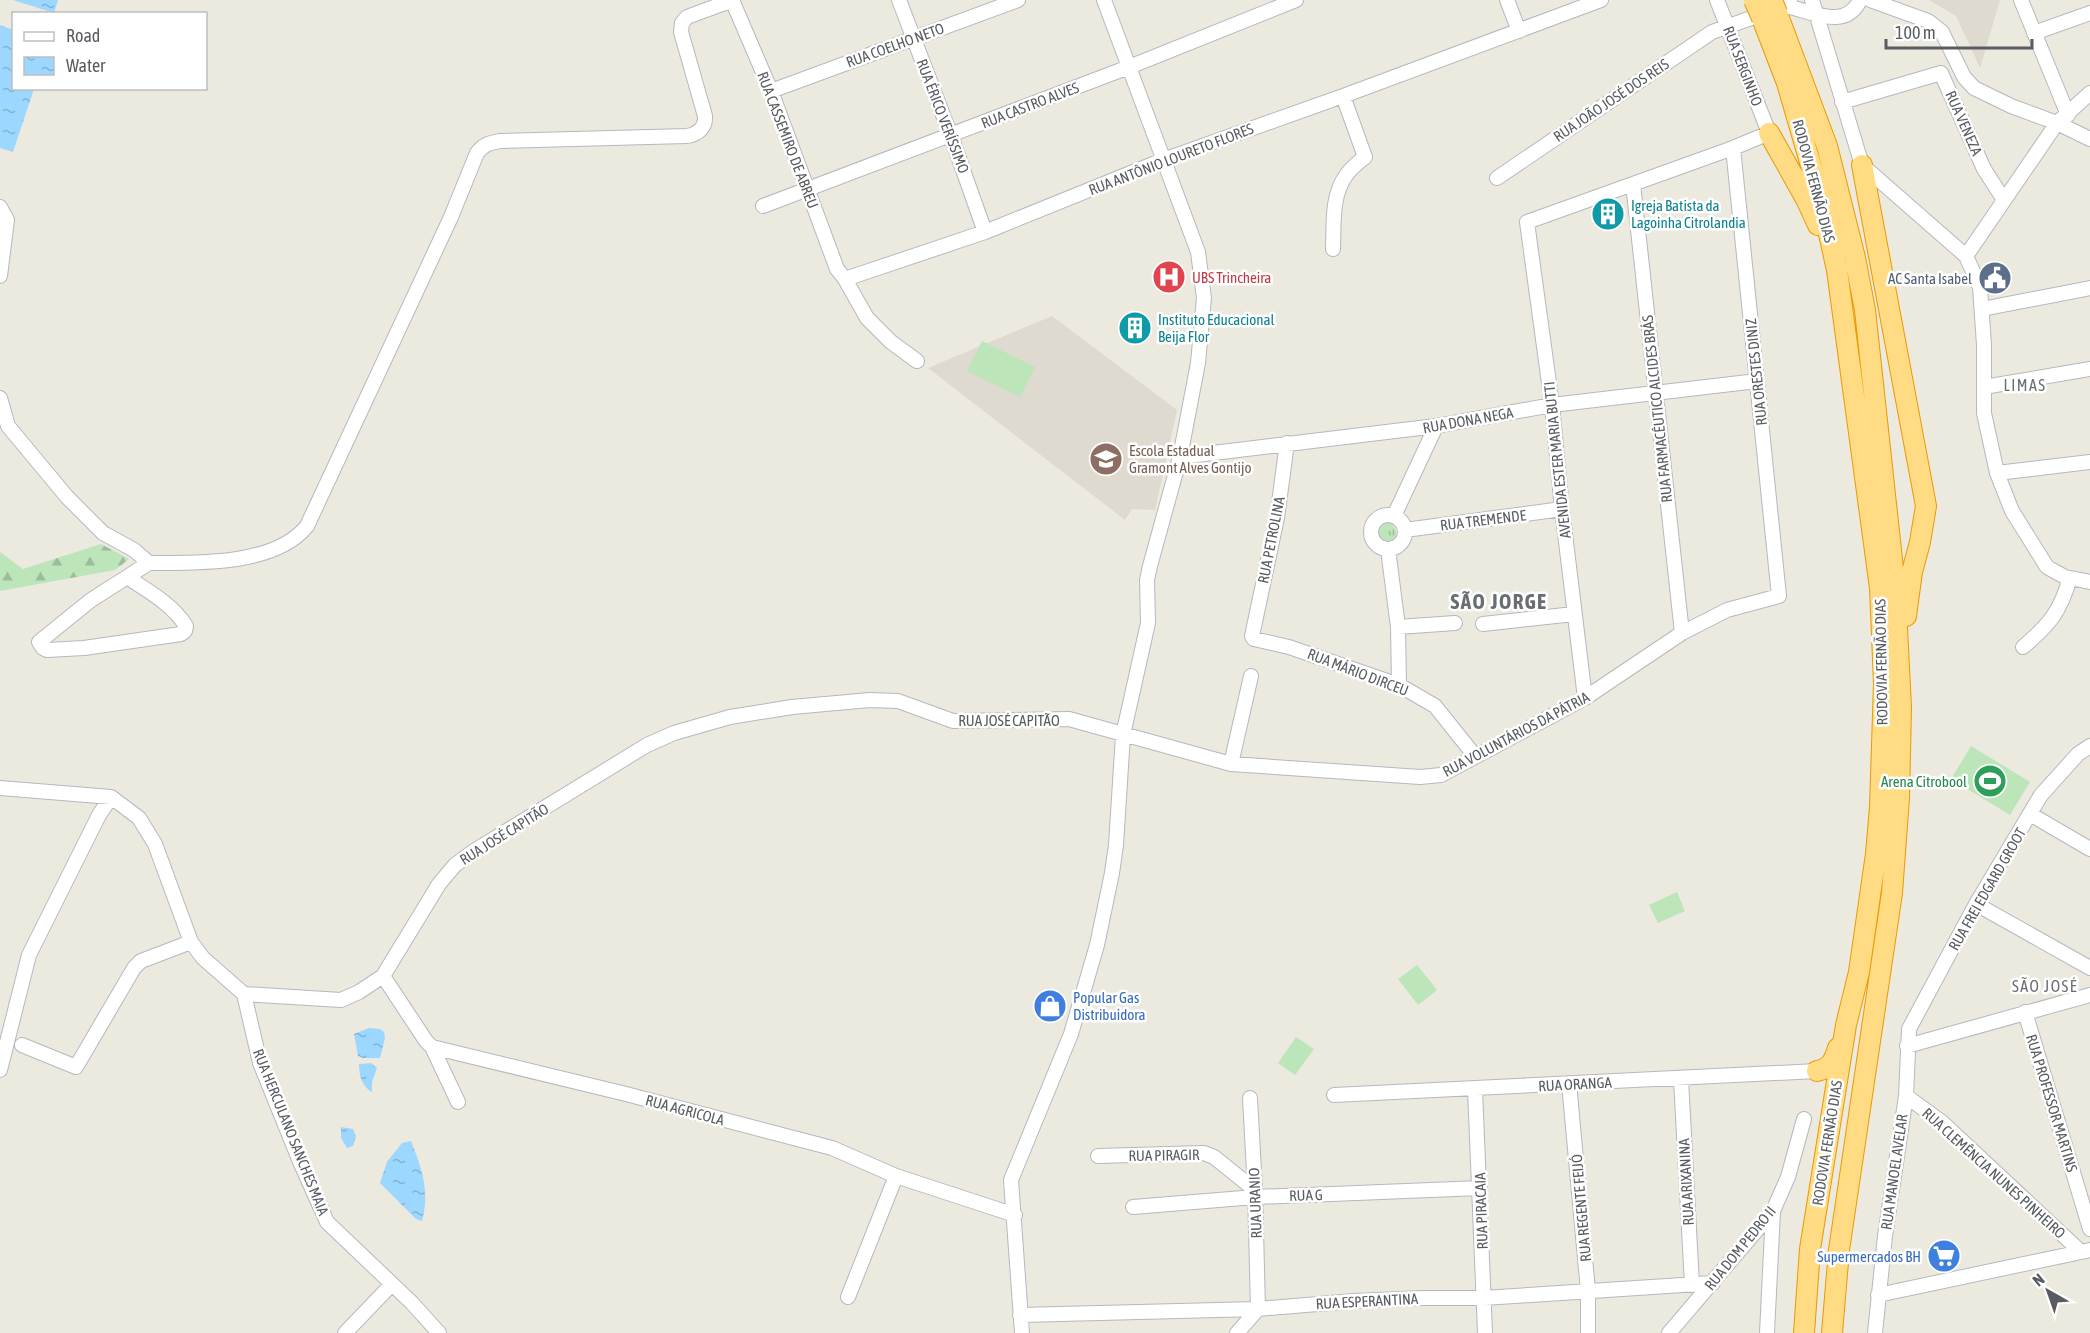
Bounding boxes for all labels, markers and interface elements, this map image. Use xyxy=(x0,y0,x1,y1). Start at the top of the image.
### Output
legend xyxy=(12,12,207,90)
scale bar xyxy=(1886,12,2032,50)
street label: RUA COELHO NETO xyxy=(844,19,947,71)
text: 100 m xyxy=(1895,22,1936,43)
street label: RUA SERGINHO xyxy=(1720,24,1766,108)
text: Road xyxy=(66,25,100,46)
text: Water xyxy=(66,55,106,76)
street label: RUA JOÃO JOSÉ DOS REIS xyxy=(1550,55,1672,145)
street label: RUA ÉRICO VERÍSSIMO xyxy=(913,56,973,176)
street label: RUA CASSEMIRO DE ABREU xyxy=(754,69,822,211)
street label: RUA CASTRO ALVES xyxy=(979,79,1081,131)
street label: RUA VENEZA xyxy=(1942,88,1986,158)
street label: RODOVIA FERNÃO DIAS xyxy=(1789,118,1839,244)
street label: RUA ANTÔNIO LOURETO FLORES xyxy=(1086,120,1256,198)
building icon: Igreja Batista da Lagoinha Citrolandia xyxy=(1590,196,1626,232)
place label: Igreja Batista da Lagoinha Citrolandia xyxy=(1631,197,1746,231)
hospital icon: UBS Trincheira xyxy=(1151,259,1187,295)
public building icon: AC Santa Isabel xyxy=(1977,260,2013,296)
place label: UBS Trincheira xyxy=(1192,269,1271,286)
place label: AC Santa Isabel xyxy=(1888,270,1972,287)
building icon: Instituto Educacional Beija Flor xyxy=(1117,310,1153,346)
place label: Instituto Educacional Beija Flor xyxy=(1158,311,1275,345)
street label: RUA FARMACÊUTICO ALCIDES BRÁS xyxy=(1639,314,1675,504)
street label: RUA ORESTES DINIZ xyxy=(1742,317,1770,426)
district label: LIMAS xyxy=(2003,376,2047,394)
street label: AVENIDA ESTER MARIA BUTTI xyxy=(1540,381,1574,539)
street label: RUA DONA NEGA xyxy=(1421,404,1515,436)
school or university icon: Escola Estadual Gramont Alves Gontijo xyxy=(1088,441,1124,477)
place label: Escola Estadual Gramont Alves Gontijo xyxy=(1129,442,1251,476)
street label: RUA PETROLINA xyxy=(1254,495,1288,585)
street label: RUA TREMENDE xyxy=(1439,506,1527,534)
district label: SÃO JORGE xyxy=(1450,589,1548,613)
street label: RODOVIA FERNÃO DIAS xyxy=(1871,599,1891,725)
street label: RUA MÁRIO DIRCEU xyxy=(1305,645,1411,699)
street label: RUA VOLUNTÁRIOS DA PÁTRIA xyxy=(1440,688,1593,780)
street label: RUA JOSÉ CAPITÃO xyxy=(958,712,1060,729)
sports icon: Arena Citrobool xyxy=(1972,763,2008,799)
place label: Arena Citrobool xyxy=(1881,773,1967,790)
street label: RUA JOSÉ CAPITÃO xyxy=(456,800,552,868)
street label: RUA FREI EDGARD GROOT xyxy=(1945,824,2029,953)
district label: SÃO JOSÉ xyxy=(2012,977,2078,995)
shop icon: Popular Gas Distribuidora xyxy=(1032,988,1068,1024)
place label: Popular Gas Distribuidora xyxy=(1073,989,1145,1023)
street label: RUA PROFESSOR MARTINS xyxy=(2023,1032,2081,1174)
street label: RUA HERCULANO SANCHES MAIA xyxy=(250,1046,332,1218)
street label: RUA ORANGA xyxy=(1538,1074,1613,1094)
street label: RODOVIA FERNÃO DIAS xyxy=(1809,1079,1845,1207)
street label: RUA AGRICOLA xyxy=(644,1091,727,1129)
street label: RUA CLEMÊNCIA NUNES PINHEIRO xyxy=(1919,1104,2069,1242)
street label: RUA MANOEL AVELAR xyxy=(1877,1113,1911,1231)
street label: RUA ARIXANINA xyxy=(1675,1137,1697,1226)
street label: RUA PIRAGIR xyxy=(1128,1146,1200,1164)
street label: RUA REGENTE FEIJÓ xyxy=(1568,1153,1594,1262)
street label: RUA URANIO xyxy=(1245,1167,1265,1239)
street label: RUA PIRACAIA xyxy=(1471,1172,1491,1250)
street label: RUA G xyxy=(1289,1186,1323,1204)
street label: RUA DOM PEDRO II xyxy=(1701,1203,1779,1293)
supermarket icon: Supermercados BH xyxy=(1926,1238,1962,1274)
place label: Supermercados BH xyxy=(1817,1248,1921,1265)
north arrow xyxy=(2018,1261,2078,1321)
text: N xyxy=(2029,1270,2048,1289)
street label: RUA ESPERANTINA xyxy=(1315,1290,1419,1312)

